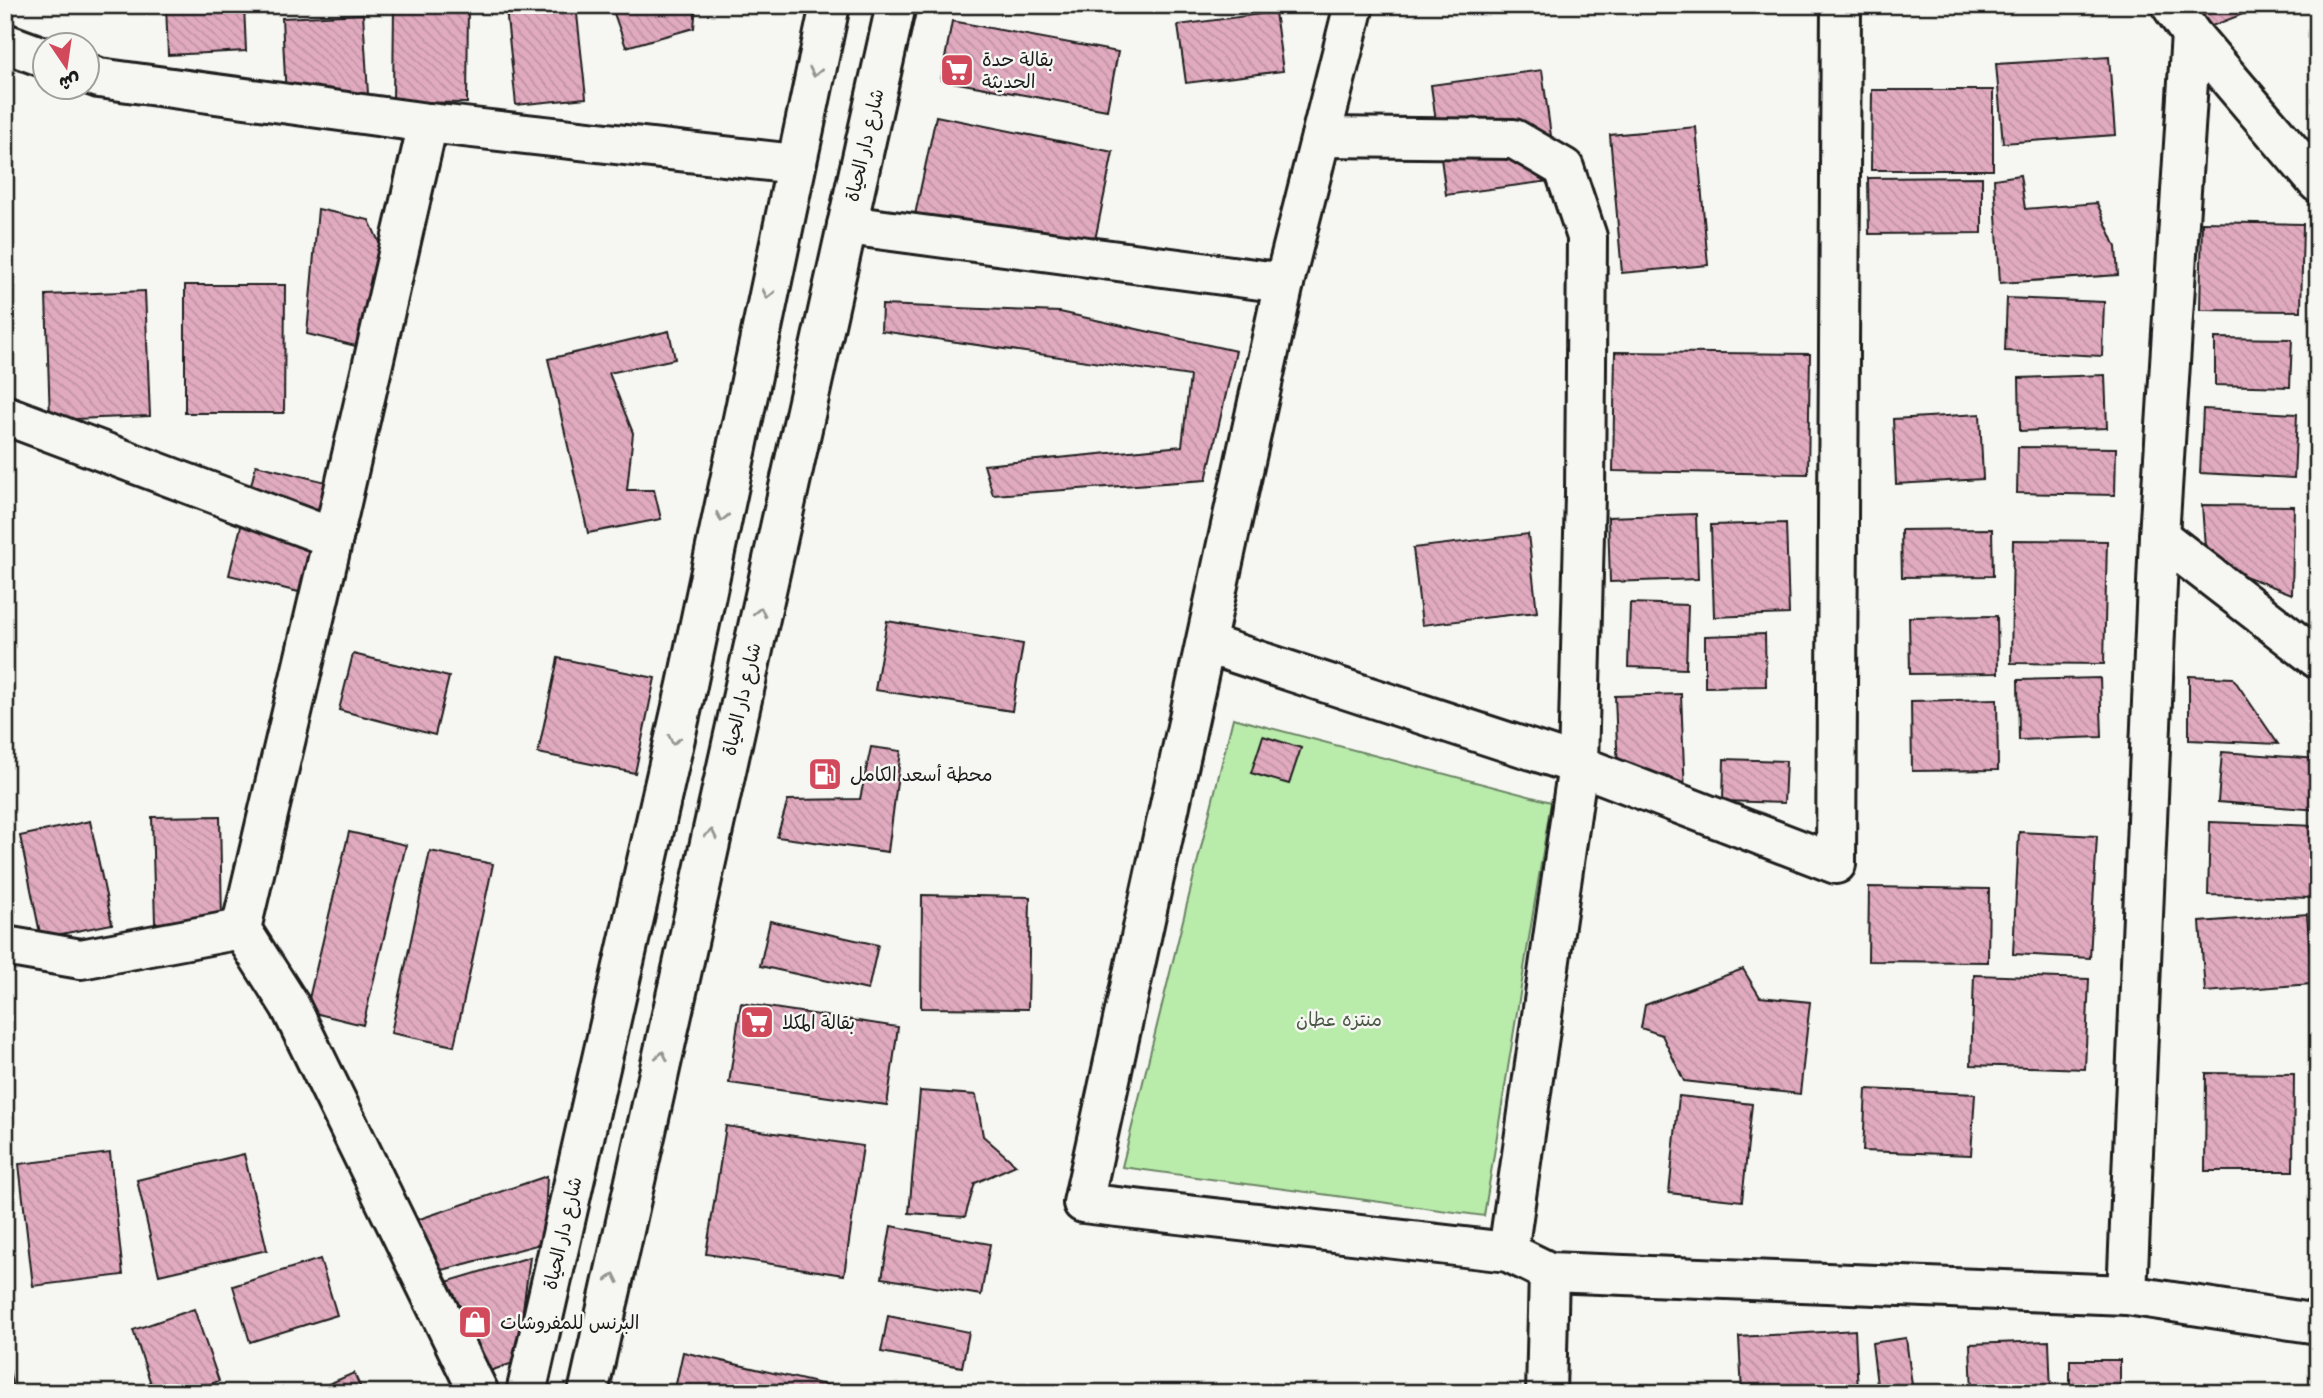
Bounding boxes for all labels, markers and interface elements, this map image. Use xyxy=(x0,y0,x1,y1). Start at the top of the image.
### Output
north arrow xyxy=(32,32,102,102)
place label: بقالة حدة الحديثة xyxy=(982,49,1054,94)
supermarket icon: بقالة حدة الحديثة xyxy=(938,51,976,89)
one-way arrow xyxy=(809,66,823,78)
text: ش xyxy=(57,68,82,95)
street label: شارع دار الحياة xyxy=(841,87,891,204)
one-way arrow xyxy=(761,288,776,300)
one-way arrow xyxy=(715,511,730,523)
one-way arrow xyxy=(752,606,767,618)
street label: شارع دار الحياة xyxy=(718,641,768,758)
one-way arrow xyxy=(668,734,683,746)
fuel station icon: محطة أسعد الكامل xyxy=(806,755,844,793)
place label: محطة أسعد الكامل xyxy=(850,764,993,787)
one-way arrow xyxy=(703,828,717,840)
supermarket icon: بقالة المكلا xyxy=(738,1003,776,1041)
park label: منتزه عطان xyxy=(1296,1009,1382,1032)
place label: بقالة المكلا xyxy=(782,1012,855,1035)
one-way arrow xyxy=(654,1050,668,1062)
street label: شارع دار الحياة xyxy=(539,1175,589,1292)
one-way arrow xyxy=(605,1272,619,1284)
shop icon: البرنس للمفروشات xyxy=(456,1303,494,1341)
place label: البرنس للمفروشات xyxy=(500,1312,639,1335)

